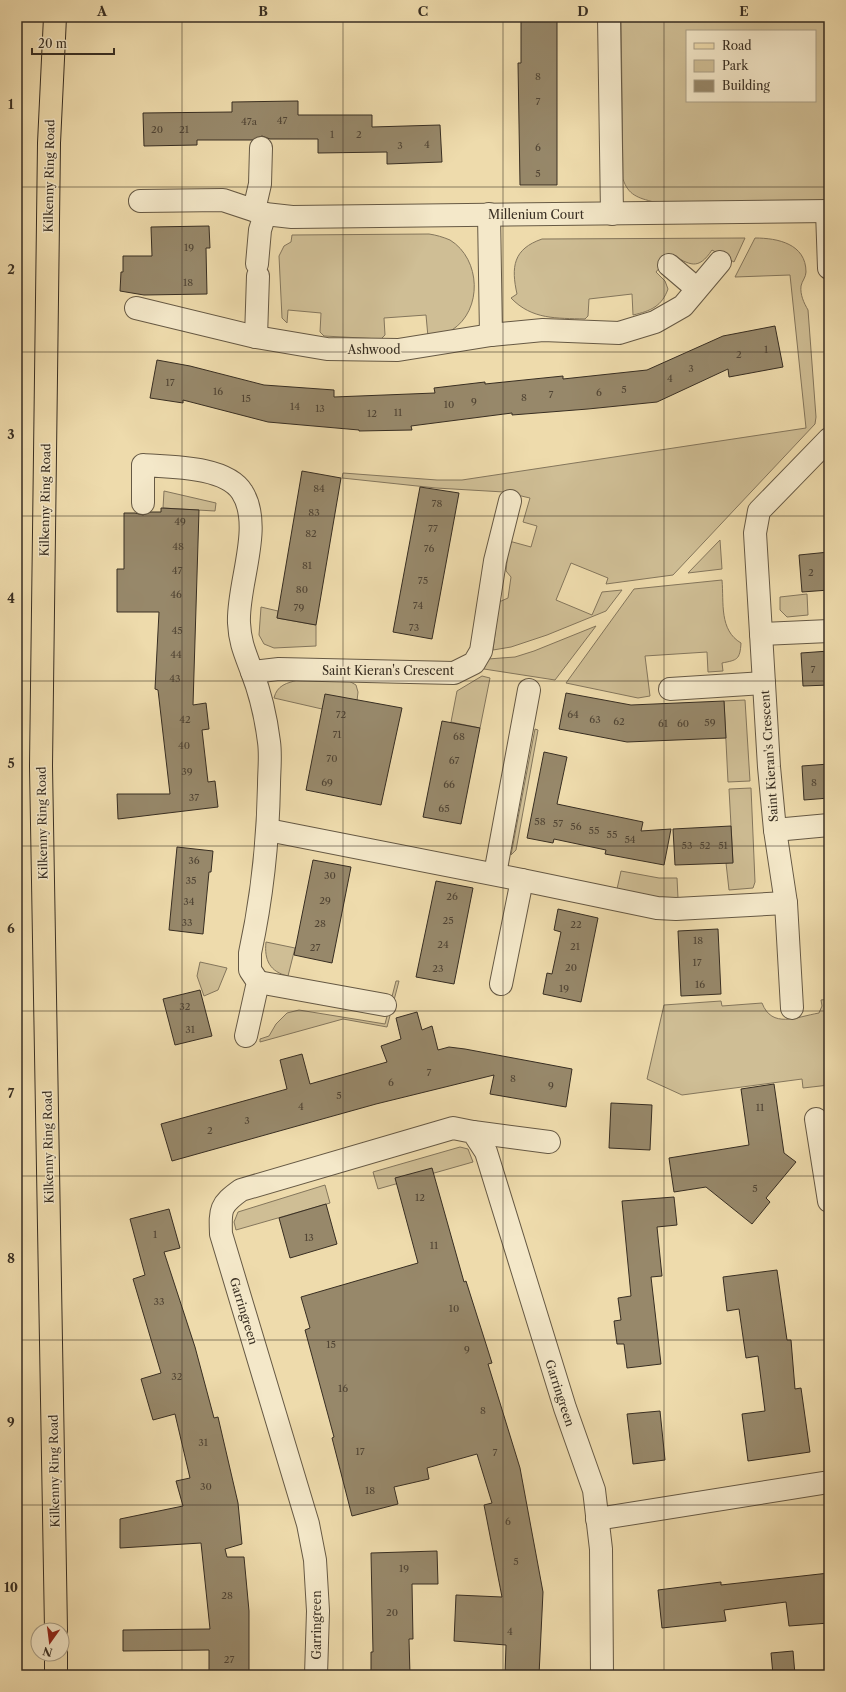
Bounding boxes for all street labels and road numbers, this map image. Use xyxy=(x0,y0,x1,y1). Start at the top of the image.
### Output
street label: Kilkenny Ring Road xyxy=(41,119,57,233)
street label: Millenium Court xyxy=(488,207,585,222)
street label: Ashwood xyxy=(347,342,401,357)
street label: Kilkenny Ring Road xyxy=(37,443,53,557)
street label: Saint Kieran's Crescent xyxy=(322,663,455,678)
street label: Saint Kieran's Crescent xyxy=(757,689,781,822)
street label: Kilkenny Ring Road xyxy=(34,766,50,880)
street label: Kilkenny Ring Road xyxy=(40,1090,56,1204)
street label: Garringreen xyxy=(227,1276,261,1347)
street label: Garringreen xyxy=(542,1358,578,1429)
street label: Kilkenny Ring Road xyxy=(46,1414,62,1528)
street label: Garringreen xyxy=(309,1590,324,1660)

